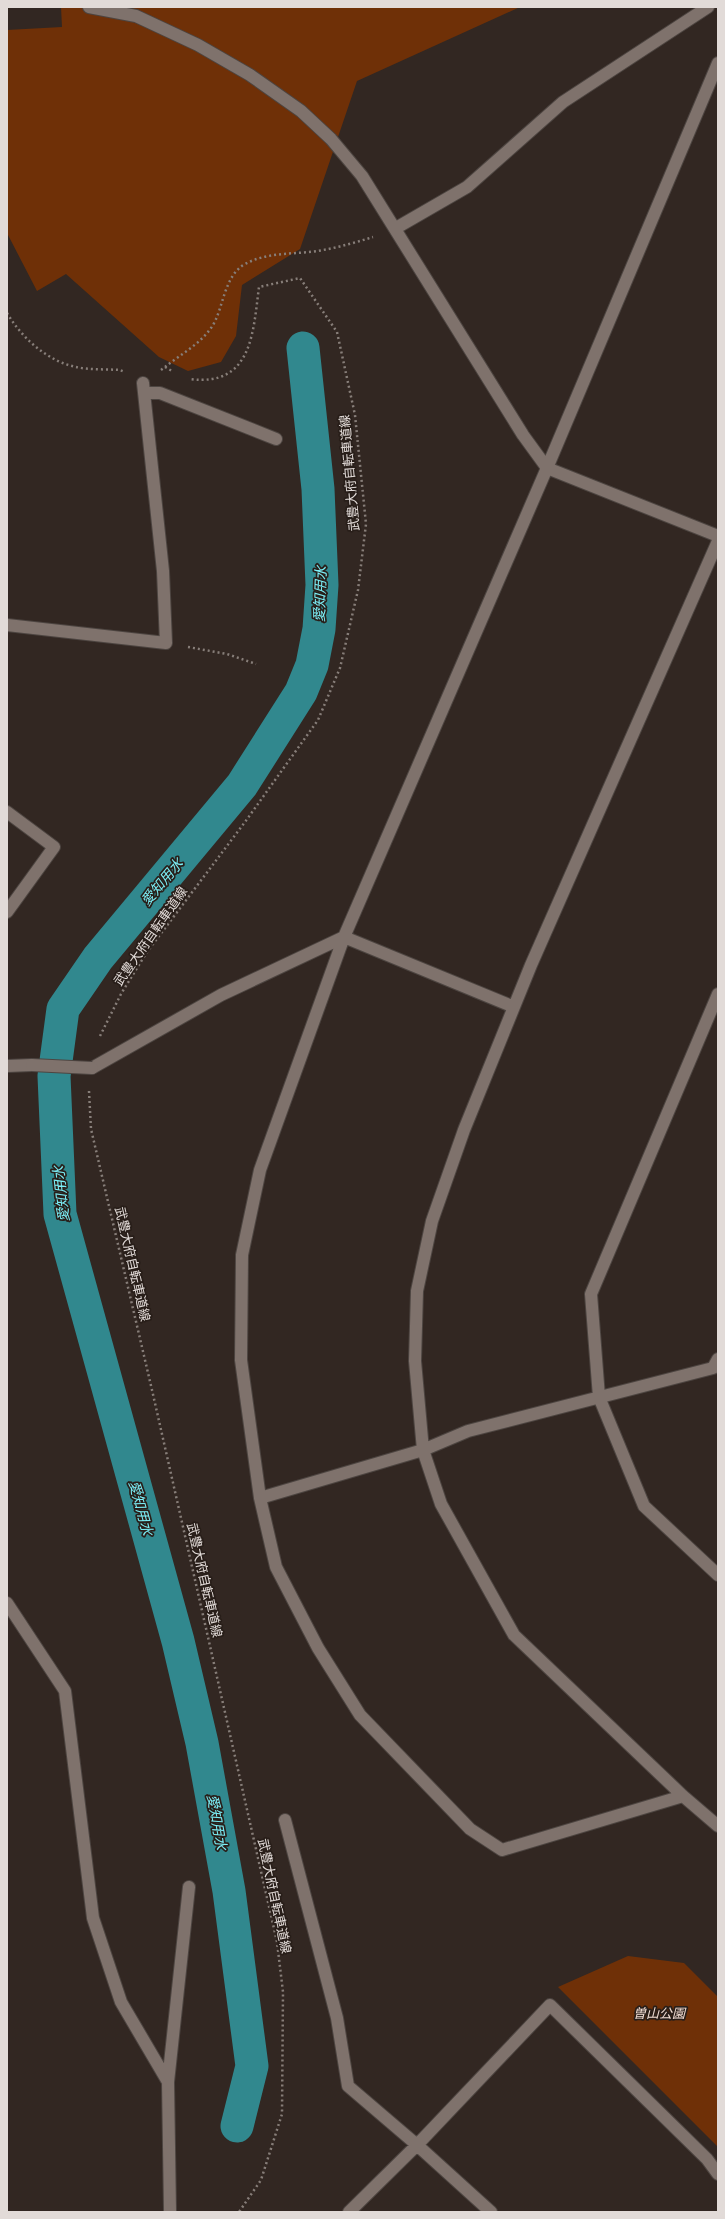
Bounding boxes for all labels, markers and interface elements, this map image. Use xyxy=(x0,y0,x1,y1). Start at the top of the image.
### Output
street label: 武豊大府自転車道線 xyxy=(335,414,365,532)
water label: 愛知用水 xyxy=(309,564,332,622)
water label: 愛知用水 xyxy=(136,853,190,911)
street label: 武豊大府自転車道線 xyxy=(109,883,193,990)
water label: 愛知用水 xyxy=(48,1163,75,1223)
street label: 武豊大府自転車道線 xyxy=(109,1205,155,1323)
water label: 愛知用水 xyxy=(123,1478,158,1540)
street label: 武豊大府自転車道線 xyxy=(181,1521,227,1639)
water label: 愛知用水 xyxy=(201,1793,232,1853)
street label: 武豊大府自転車道線 xyxy=(252,1837,296,1956)
park label: 曽山公園 xyxy=(633,2004,687,2024)

